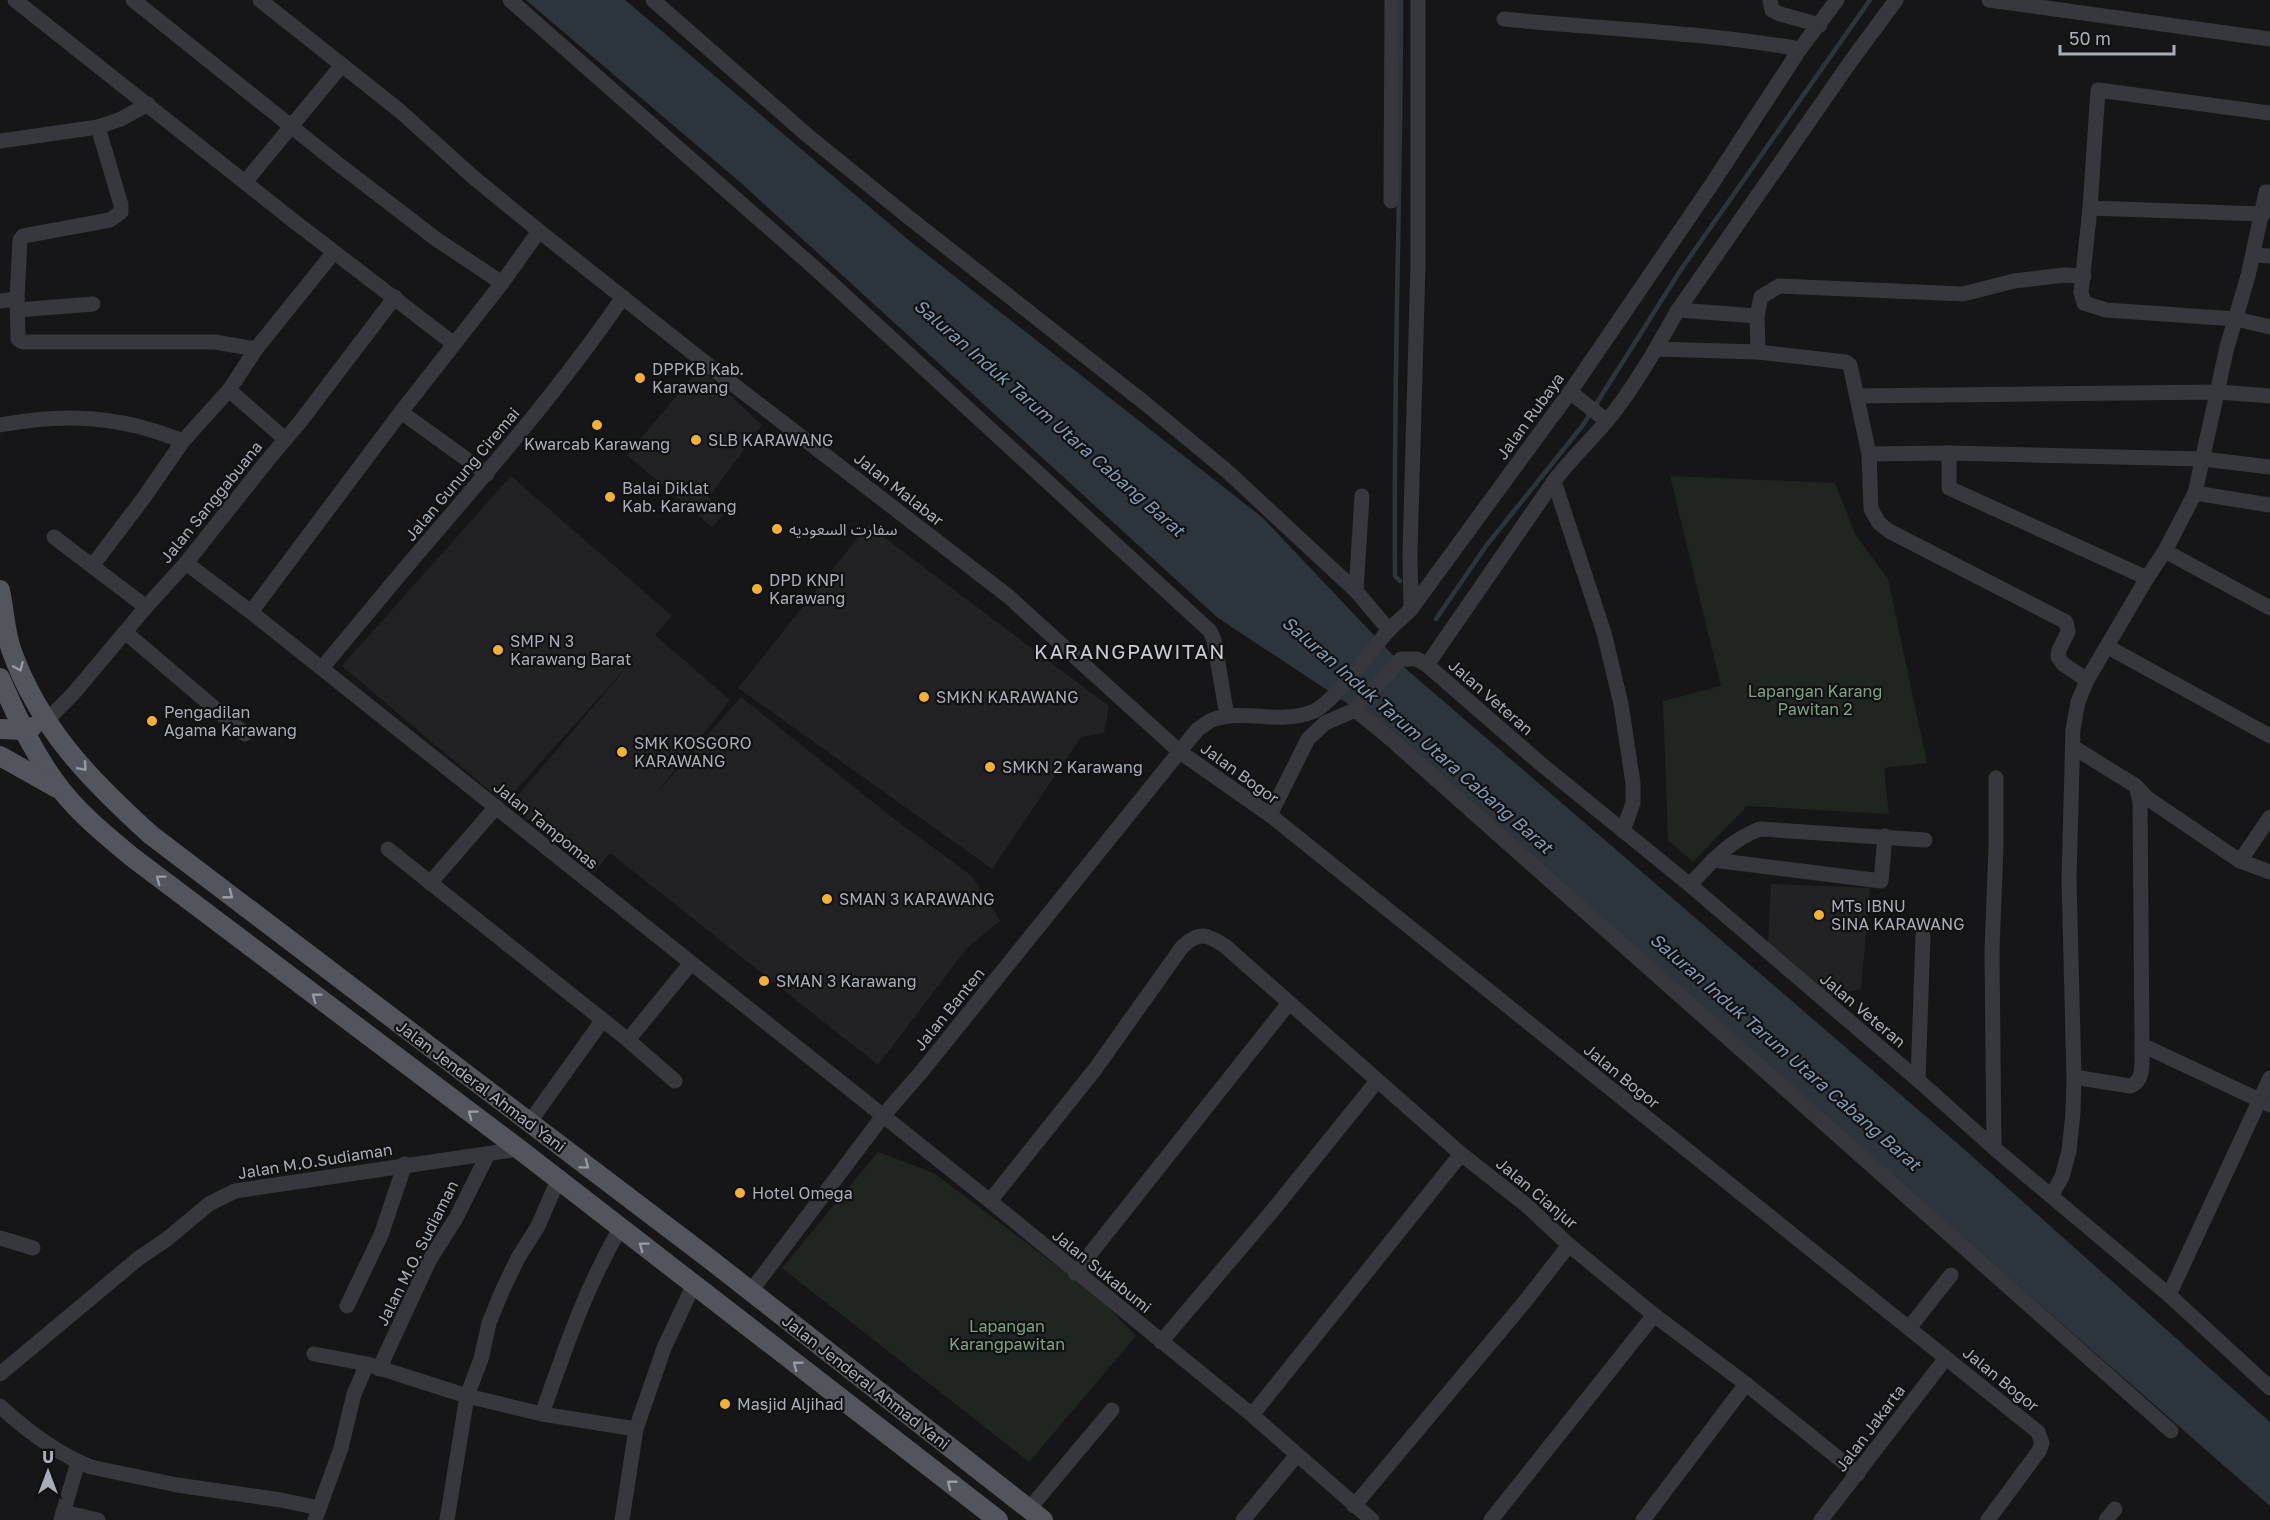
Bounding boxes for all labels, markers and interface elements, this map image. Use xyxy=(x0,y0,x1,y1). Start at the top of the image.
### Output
scale bar xyxy=(2060,18,2174,56)
text: 50 m xyxy=(2069,27,2111,49)
water label: Saluran Induk Tarum Utara Cabang Barat xyxy=(910,294,1191,542)
place label: DPPKB Kab. Karawang xyxy=(652,359,744,397)
street label: Jalan Rubaya xyxy=(1492,369,1568,463)
marker: DPPKB Kab. Karawang xyxy=(633,371,647,385)
street label: Jalan Gunung Ciremai xyxy=(400,403,524,545)
marker: Kwarcab Karawang xyxy=(590,418,604,432)
place label: SLB KARAWANG xyxy=(708,430,833,450)
marker: SLB KARAWANG xyxy=(689,433,703,447)
place label: Kwarcab Karawang xyxy=(524,434,670,454)
street label: Jalan Sanggabuana xyxy=(156,437,266,567)
street label: Jalan Malabar xyxy=(850,448,948,530)
place label: Balai Diklat Kab. Karawang xyxy=(622,478,736,516)
marker: Balai Diklat Kab. Karawang xyxy=(603,490,617,504)
place label: سفارت السعوديه xyxy=(789,519,898,539)
marker: سفارت السعوديه xyxy=(770,522,784,536)
place label: DPD KNPI Karawang xyxy=(769,570,845,608)
marker: DPD KNPI Karawang xyxy=(750,582,764,596)
water label: Saluran Induk Tarum Utara Cabang Barat xyxy=(1278,611,1559,859)
place label: SMP N 3 Karawang Barat xyxy=(510,631,631,669)
district label: KARANGPAWITAN xyxy=(1034,639,1226,663)
marker: SMP N 3 Karawang Barat xyxy=(491,643,505,657)
street label: Jalan Veteran xyxy=(1445,655,1537,739)
one-way arrow xyxy=(12,661,24,672)
park label: Lapangan Karang Pawitan 2 xyxy=(1748,681,1882,719)
place label: SMKN KARAWANG xyxy=(936,687,1078,707)
marker: SMKN KARAWANG xyxy=(917,690,931,704)
place label: Pengadilan Agama Karawang xyxy=(164,702,297,740)
marker: Pengadilan Agama Karawang xyxy=(145,714,159,728)
place label: SMK KOSGORO KARAWANG xyxy=(634,733,752,771)
street label: Jalan Bogor xyxy=(1197,738,1283,808)
marker: SMK KOSGORO KARAWANG xyxy=(615,745,629,759)
place label: SMKN 2 Karawang xyxy=(1002,757,1143,777)
one-way arrow xyxy=(75,760,86,771)
marker: SMKN 2 Karawang xyxy=(983,760,997,774)
street label: Jalan Tampomas xyxy=(490,777,602,873)
one-way arrow xyxy=(156,875,167,886)
one-way arrow xyxy=(222,887,233,898)
place label: SMAN 3 KARAWANG xyxy=(839,889,995,909)
marker: SMAN 3 KARAWANG xyxy=(820,892,834,906)
place label: MTs IBNU SINA KARAWANG xyxy=(1831,896,1964,934)
marker: MTs IBNU SINA KARAWANG xyxy=(1812,908,1826,922)
water label: Saluran Induk Tarum Utara Cabang Barat xyxy=(1646,928,1927,1176)
street label: Jalan Banten xyxy=(909,964,989,1054)
street label: Jalan Veteran xyxy=(1816,968,1910,1052)
place label: SMAN 3 Karawang xyxy=(776,971,916,991)
marker: SMAN 3 Karawang xyxy=(757,974,771,988)
one-way arrow xyxy=(312,993,323,1004)
street label: Jalan Jenderal Ahmad Yani xyxy=(392,1016,570,1156)
street label: Jalan Bogor xyxy=(1580,1039,1664,1113)
one-way arrow xyxy=(467,1110,478,1121)
street label: Jalan M.O.Sudiaman xyxy=(236,1139,394,1183)
street label: Jalan Cianjur xyxy=(1492,1153,1582,1233)
one-way arrow xyxy=(578,1158,589,1169)
street label: Jalan M.O. Sudiaman xyxy=(372,1177,462,1329)
place label: Hotel Omega xyxy=(752,1183,853,1203)
marker: Hotel Omega xyxy=(733,1186,747,1200)
street label: Jalan Sukabumi xyxy=(1048,1225,1156,1317)
one-way arrow xyxy=(638,1242,649,1253)
street label: Jalan Jenderal Ahmad Yani xyxy=(778,1310,954,1454)
park label: Lapangan Karangpawitan xyxy=(949,1316,1065,1354)
street label: Jalan Bogor xyxy=(1959,1342,2043,1416)
one-way arrow xyxy=(793,1362,804,1373)
street label: Jalan Jakarta xyxy=(1831,1381,1909,1475)
place label: Masjid Aljihad xyxy=(737,1394,844,1414)
marker: Masjid Aljihad xyxy=(718,1397,732,1411)
north arrow xyxy=(18,1442,78,1502)
text: U xyxy=(42,1447,54,1467)
one-way arrow xyxy=(947,1481,958,1492)

